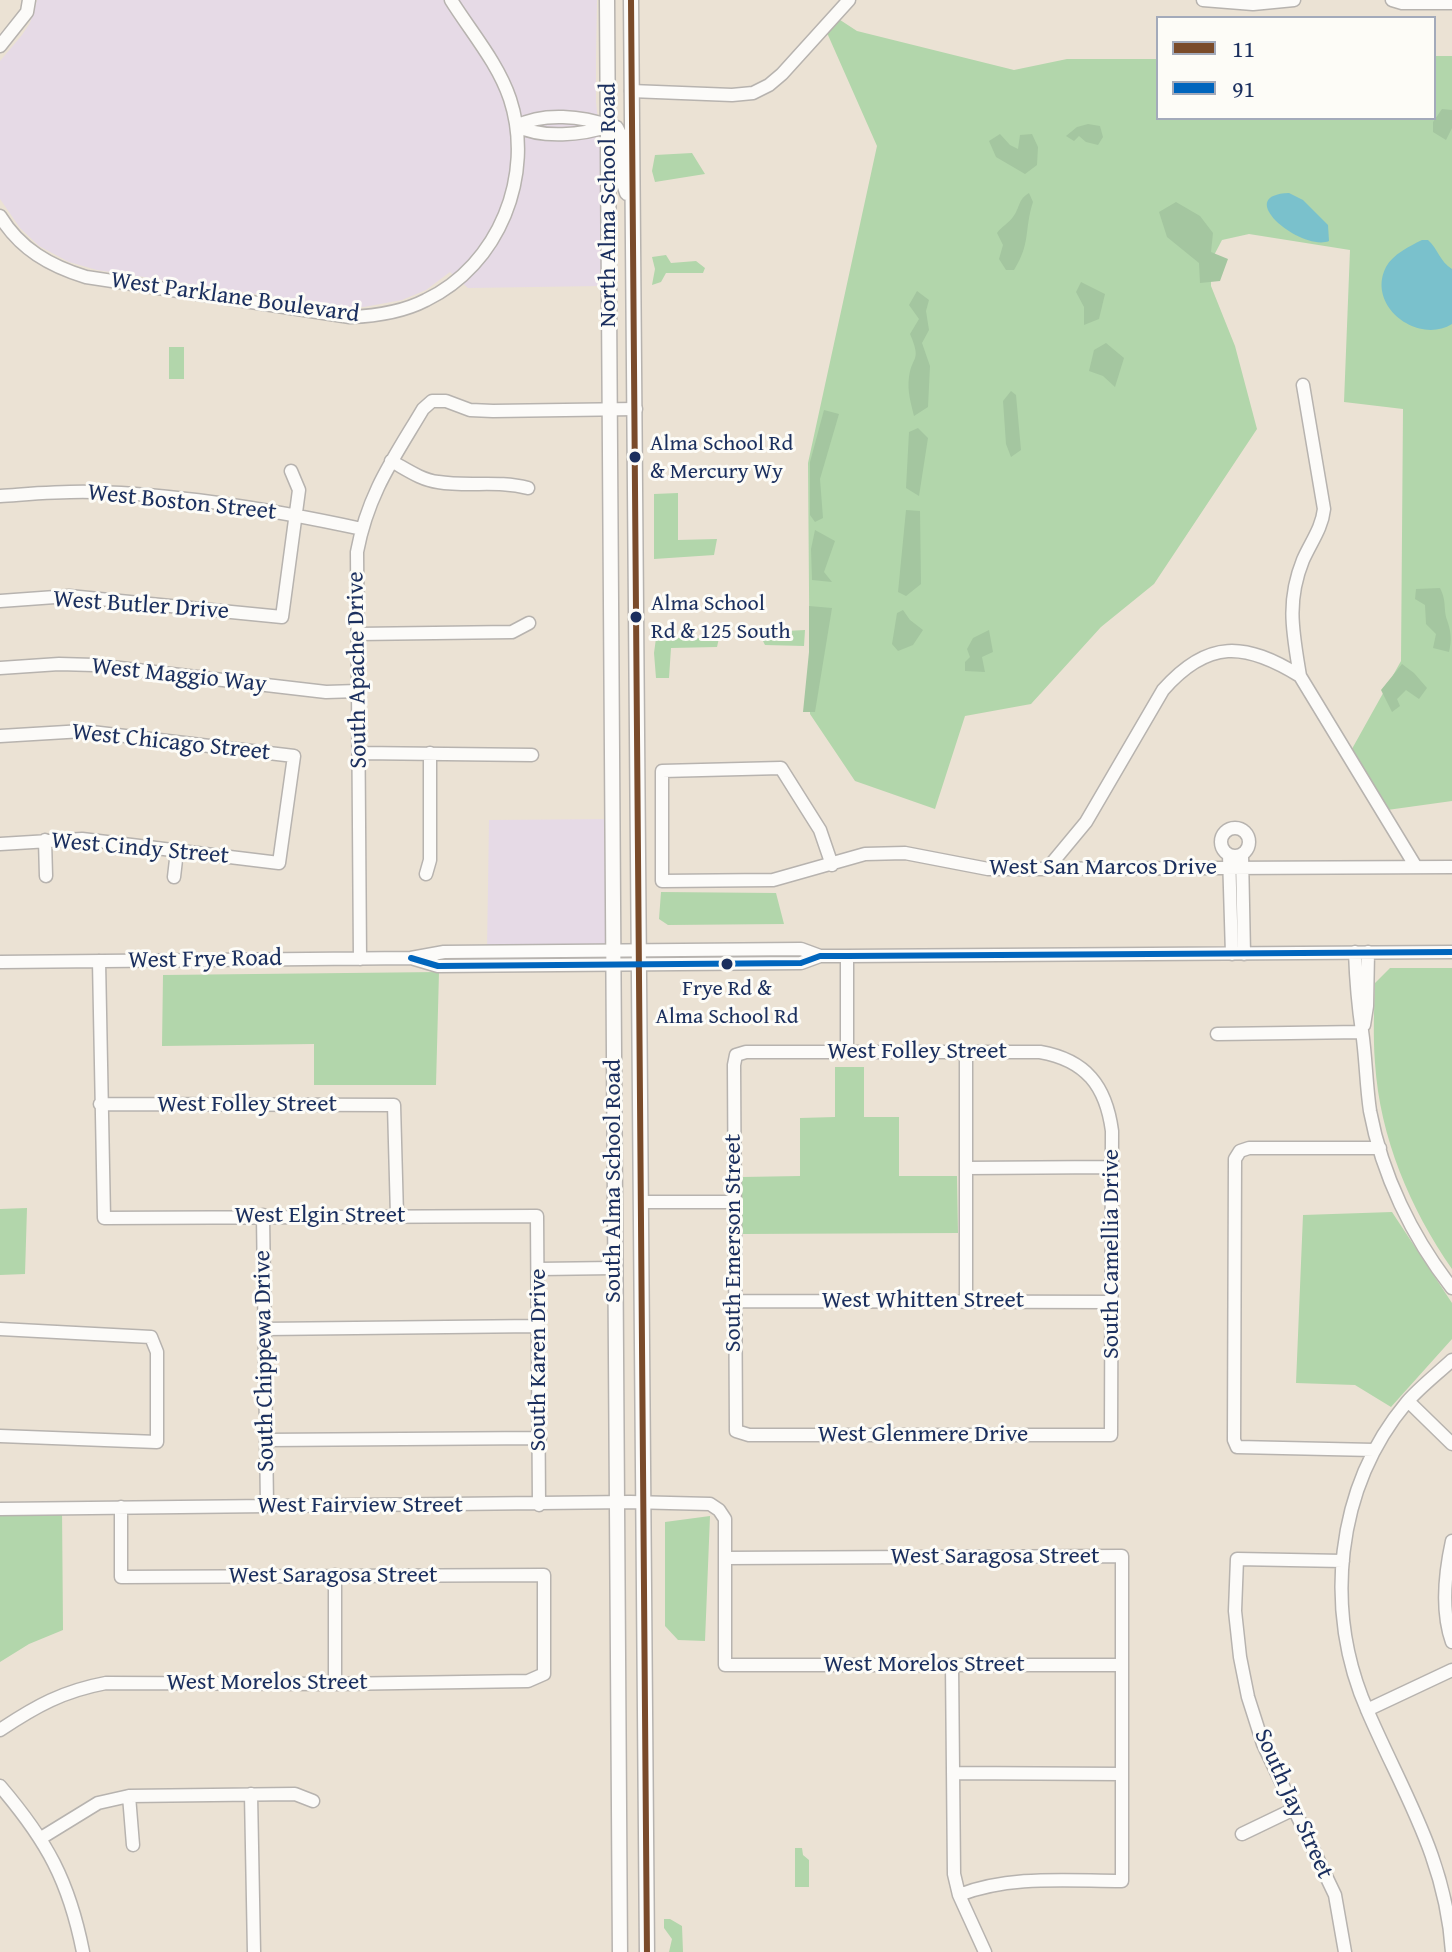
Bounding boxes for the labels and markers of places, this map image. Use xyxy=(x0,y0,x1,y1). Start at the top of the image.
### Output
place label: Alma School Rd & Mercury Wy xyxy=(650,431,793,482)
marker: Alma School Rd & Mercury Wy xyxy=(627,449,643,465)
place label: Alma School Rd & 125 South xyxy=(651,591,791,642)
marker: Alma School Rd & 125 South xyxy=(628,609,644,625)
marker: Frye Rd & Alma School Rd xyxy=(719,956,735,972)
place label: Frye Rd & Alma School Rd xyxy=(655,976,799,1028)

